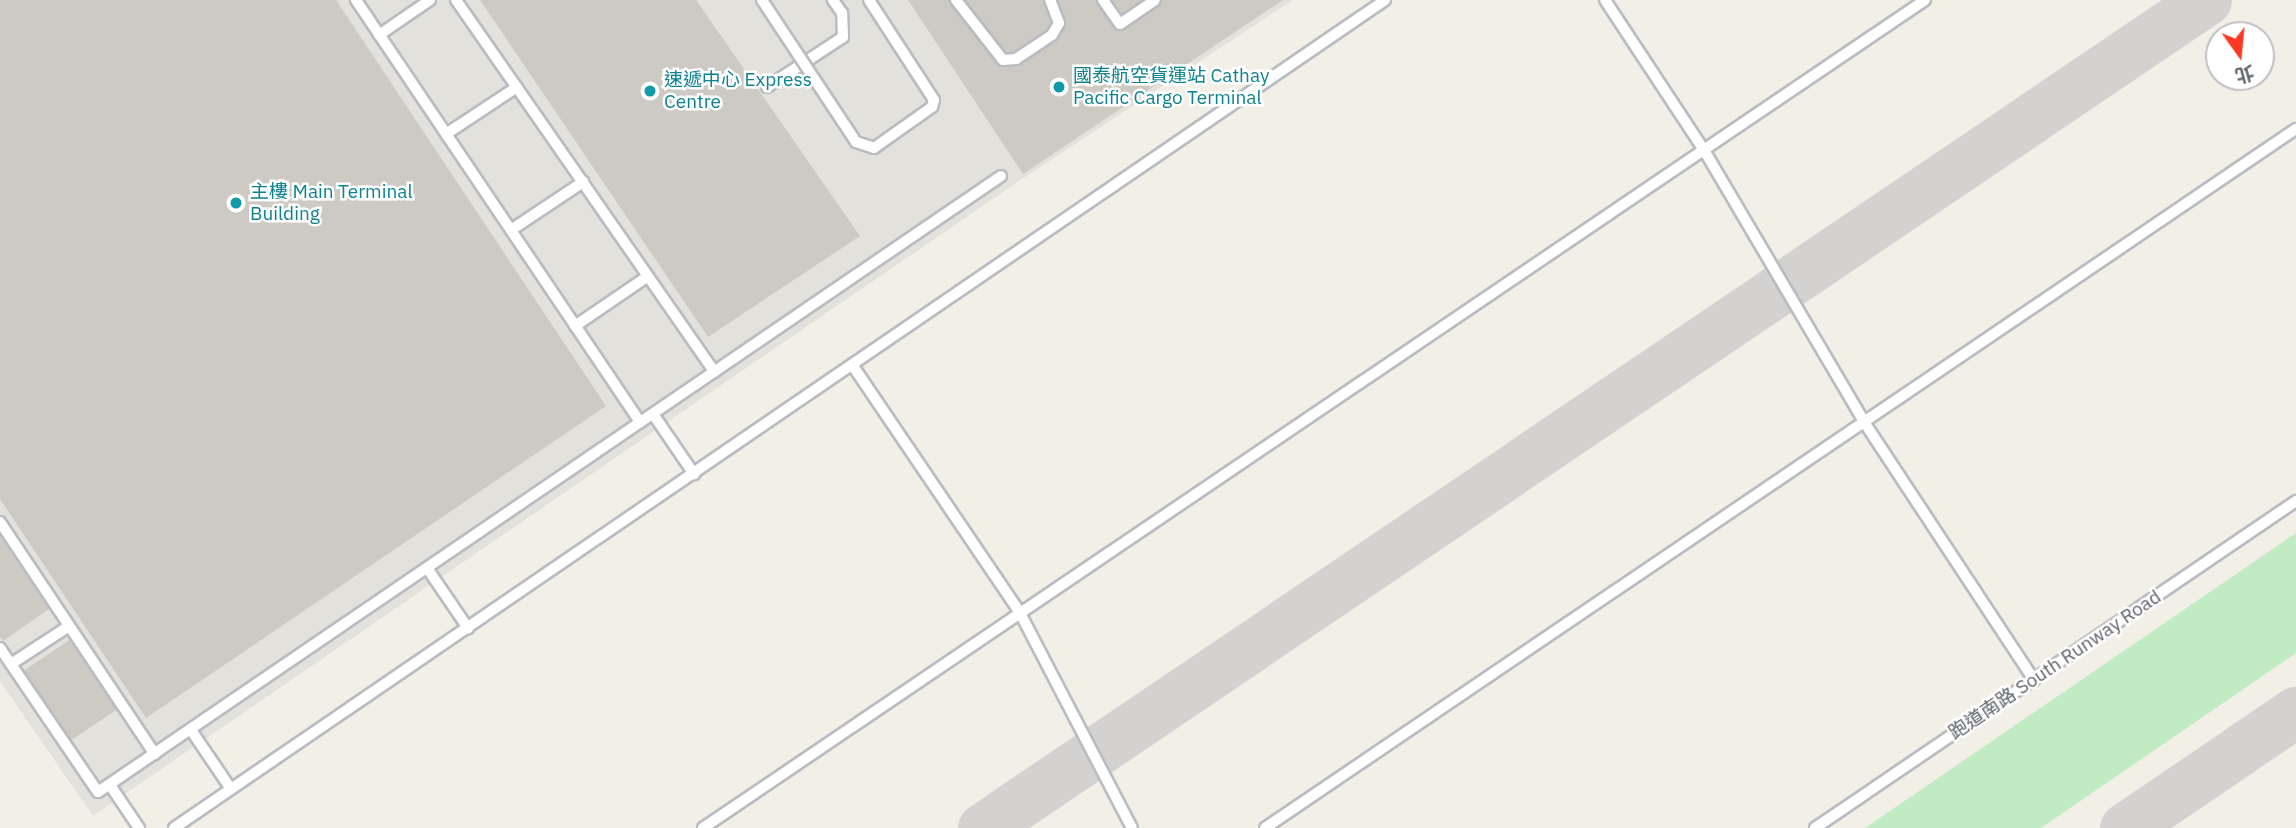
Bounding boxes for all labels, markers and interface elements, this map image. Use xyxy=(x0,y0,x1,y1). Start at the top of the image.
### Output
north arrow xyxy=(2205,21,2275,91)
text: 北 xyxy=(2233,60,2257,88)
place label: 國泰航空貨運站 Cathay Pacific Cargo Terminal xyxy=(1073,65,1269,109)
place label: 速遞中心 Express Centre xyxy=(664,69,812,113)
marker: 國泰航空貨運站 Cathay Pacific Cargo Terminal xyxy=(1051,79,1067,95)
marker: 速遞中心 Express Centre xyxy=(642,83,658,99)
place label: 主樓 Main Terminal Building xyxy=(250,181,413,225)
marker: 主樓 Main Terminal Building xyxy=(228,195,244,211)
street label: 跑道南路 South Runway Road xyxy=(1945,585,2165,745)

